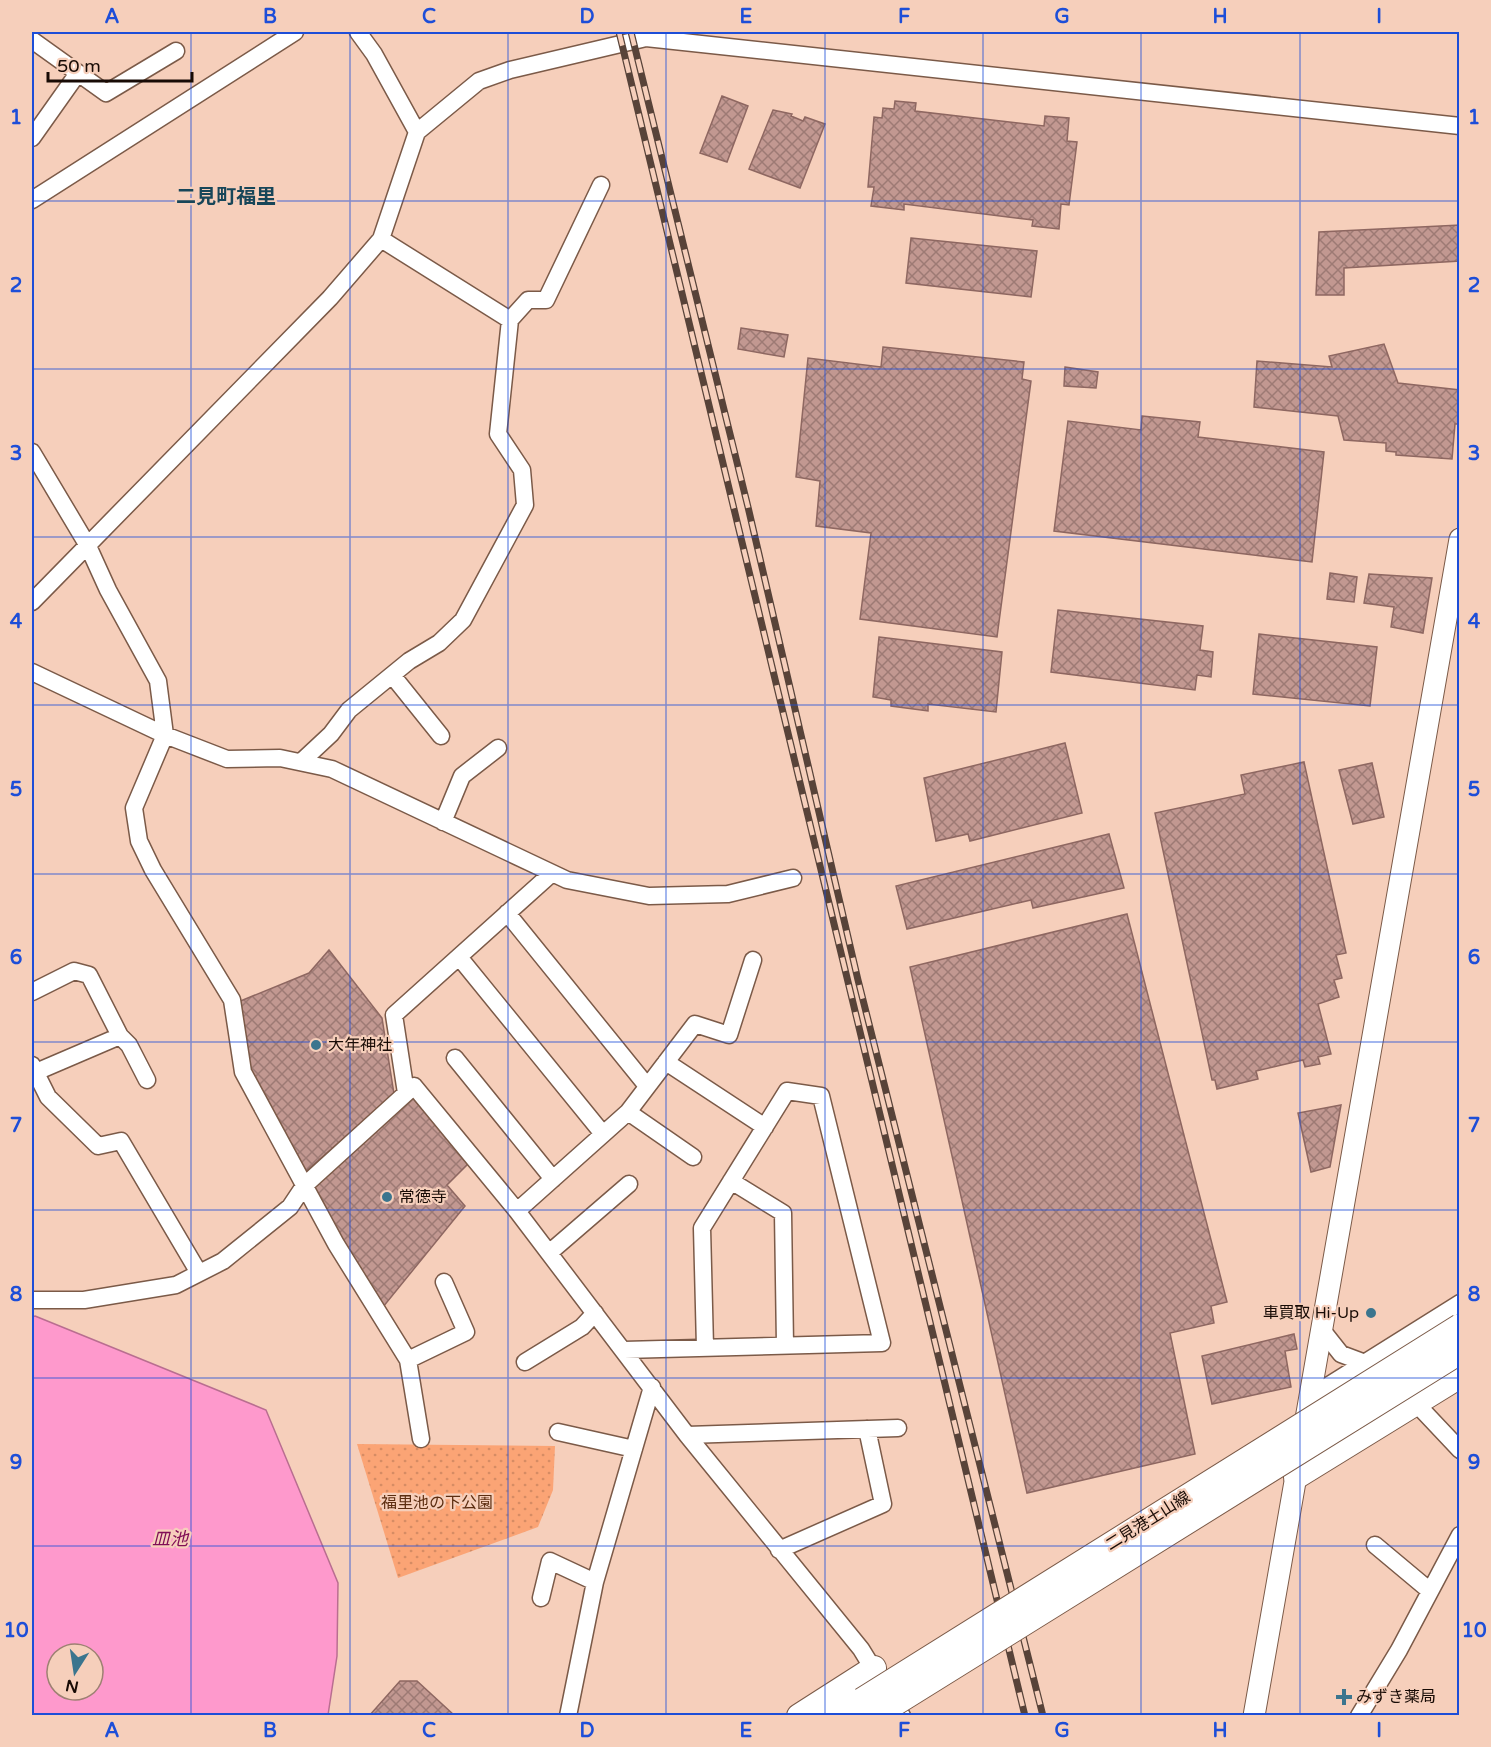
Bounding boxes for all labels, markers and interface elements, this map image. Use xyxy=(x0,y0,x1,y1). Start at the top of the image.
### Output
text: A xyxy=(105,5,120,29)
text: B xyxy=(263,5,277,29)
text: C xyxy=(422,5,436,29)
text: D xyxy=(579,5,595,29)
text: E xyxy=(740,5,753,29)
text: F xyxy=(898,5,910,29)
text: G xyxy=(1054,5,1070,29)
text: H xyxy=(1212,5,1228,29)
text: I xyxy=(1376,5,1382,29)
scale bar xyxy=(48,45,192,83)
text: 50 m xyxy=(57,55,101,77)
text: 1 xyxy=(10,106,22,130)
text: 1 xyxy=(1468,106,1480,130)
district label: 二見町福里 xyxy=(176,185,276,209)
text: 2 xyxy=(10,274,22,298)
text: 2 xyxy=(1468,274,1480,298)
text: 3 xyxy=(10,442,22,466)
text: 3 xyxy=(1468,442,1480,466)
text: 4 xyxy=(10,610,23,634)
text: 4 xyxy=(1468,610,1481,634)
text: 5 xyxy=(10,778,22,802)
text: 5 xyxy=(1468,778,1480,802)
text: 6 xyxy=(10,946,22,970)
text: 6 xyxy=(1468,946,1480,970)
place label: 大年神社 xyxy=(328,1035,392,1055)
marker: 大年神社 xyxy=(309,1038,323,1052)
text: 7 xyxy=(10,1114,22,1138)
text: 7 xyxy=(1468,1114,1480,1138)
place label: 常徳寺 xyxy=(399,1187,447,1207)
marker: 常徳寺 xyxy=(380,1190,394,1204)
text: 8 xyxy=(10,1283,22,1307)
text: 8 xyxy=(1468,1283,1480,1307)
place label: 車買取 Hi-Up xyxy=(1262,1303,1359,1323)
marker: 車買取 Hi-Up xyxy=(1364,1306,1378,1320)
text: 9 xyxy=(10,1451,22,1475)
text: 9 xyxy=(1468,1451,1480,1475)
street label: 二見港土山線 xyxy=(1102,1487,1194,1555)
park label: 福里池の下公園 xyxy=(381,1493,493,1513)
water label: 皿池 xyxy=(152,1528,190,1550)
text: 10 xyxy=(3,1619,29,1643)
text: 10 xyxy=(1461,1619,1487,1643)
north arrow xyxy=(45,1642,105,1702)
text: N xyxy=(64,1675,80,1697)
place label: みずき薬局 xyxy=(1356,1687,1436,1707)
marker: みずき薬局 xyxy=(1337,1690,1351,1704)
text: A xyxy=(105,1719,120,1743)
text: B xyxy=(263,1719,277,1743)
text: C xyxy=(422,1719,436,1743)
text: D xyxy=(579,1719,595,1743)
text: E xyxy=(740,1719,753,1743)
text: F xyxy=(898,1719,910,1743)
text: G xyxy=(1054,1719,1070,1743)
text: H xyxy=(1212,1719,1228,1743)
text: I xyxy=(1376,1719,1382,1743)

